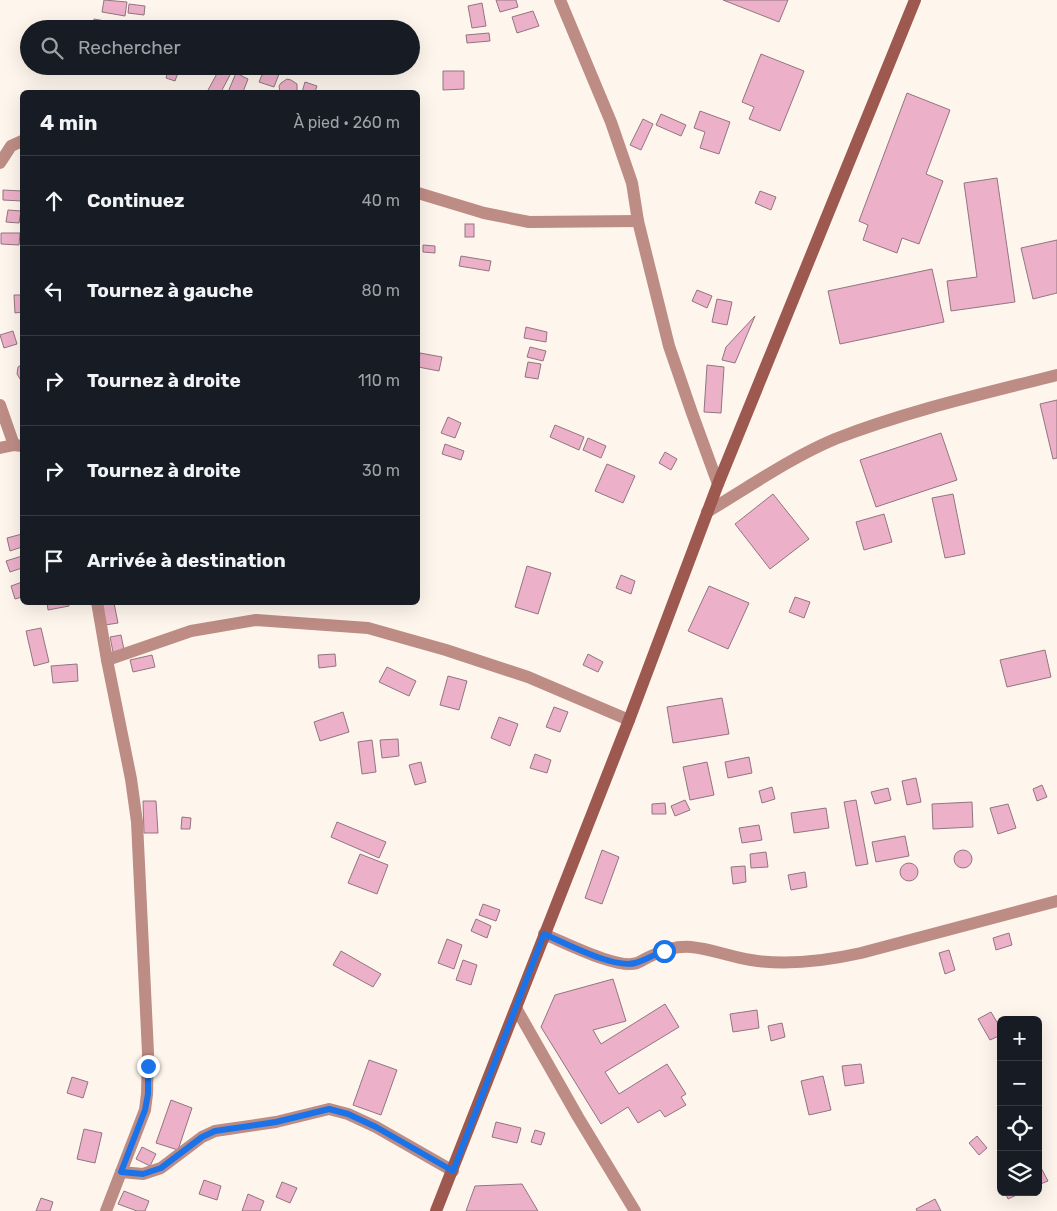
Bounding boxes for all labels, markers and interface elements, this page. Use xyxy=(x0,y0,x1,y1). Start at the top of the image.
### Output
search box xyxy=(20,20,420,75)
icon: search xyxy=(38,34,66,62)
text: Rechercher xyxy=(78,36,181,59)
text: 4 min xyxy=(40,110,98,135)
text: À pied · 260 m xyxy=(293,113,400,132)
icon: ahead xyxy=(40,187,68,215)
text: Continuez xyxy=(87,189,185,212)
text: 40 m xyxy=(362,191,400,210)
icon: left xyxy=(40,277,68,305)
text: Tournez à gauche xyxy=(87,279,253,302)
text: 80 m xyxy=(362,281,400,300)
icon: right xyxy=(40,367,68,395)
text: Tournez à droite xyxy=(87,369,241,392)
text: 110 m xyxy=(358,371,400,390)
icon: right xyxy=(40,457,68,485)
text: Tournez à droite xyxy=(87,459,241,482)
text: 30 m xyxy=(362,461,400,480)
icon: arrive xyxy=(40,547,68,575)
text: Arrivée à destination xyxy=(87,549,286,572)
route start xyxy=(653,940,676,963)
map controls xyxy=(997,1016,1042,1196)
button: + xyxy=(997,1016,1042,1061)
route end xyxy=(137,1055,160,1078)
button: − xyxy=(997,1061,1042,1106)
button: locate xyxy=(997,1106,1042,1151)
button: layers xyxy=(997,1151,1042,1196)

